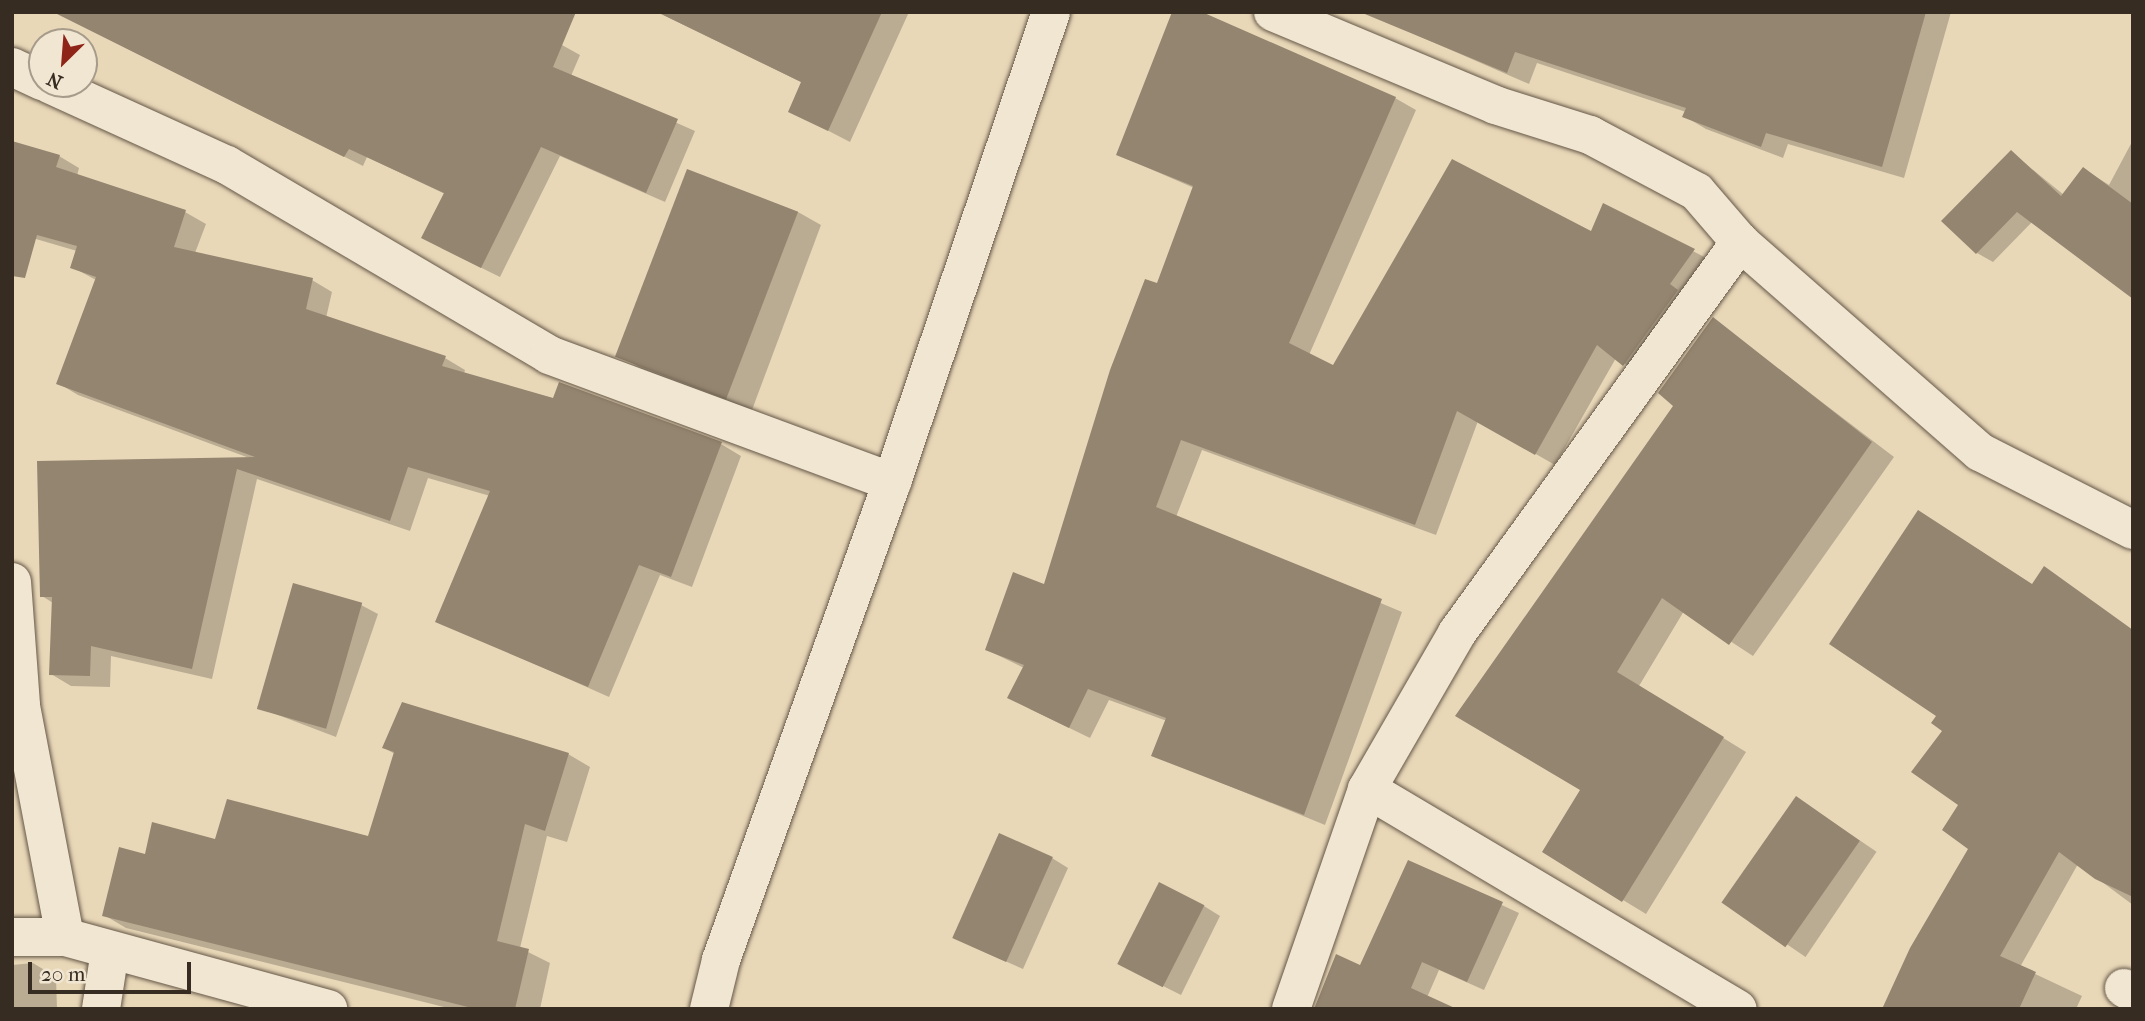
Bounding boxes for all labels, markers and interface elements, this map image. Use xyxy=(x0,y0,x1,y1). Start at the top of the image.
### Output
north arrow xyxy=(28,28,98,98)
text: N xyxy=(44,67,66,93)
scale bar xyxy=(32,948,194,992)
text: 20 m xyxy=(41,962,85,986)

